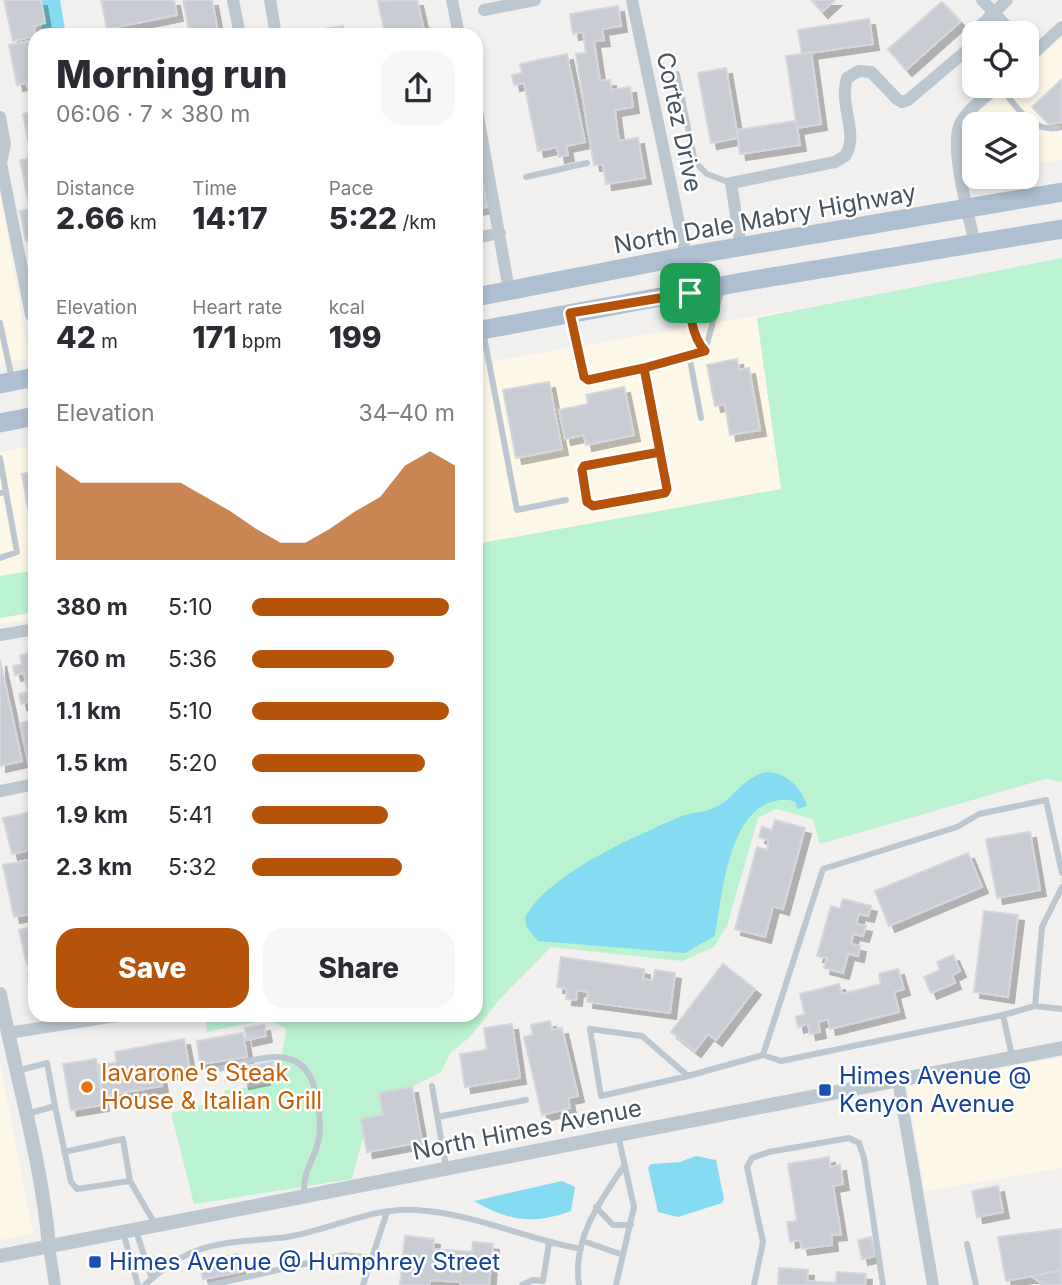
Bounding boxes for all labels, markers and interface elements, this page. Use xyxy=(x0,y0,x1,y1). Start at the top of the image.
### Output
map controls xyxy=(962,21,1039,189)
button: locate xyxy=(962,21,1039,98)
street label: Cortez Drive xyxy=(651,49,708,194)
text: Morning run xyxy=(56,51,287,97)
button: share xyxy=(381,51,455,125)
text: 06:06 · 7 × 380 m xyxy=(56,100,250,128)
button: layers xyxy=(962,112,1039,189)
text: Distance xyxy=(56,177,134,200)
text: Time xyxy=(192,177,237,200)
text: Pace xyxy=(329,177,373,200)
street label: North Dale Mabry Highway xyxy=(612,178,918,259)
text: 2.66 xyxy=(56,200,124,236)
text: 14:17 xyxy=(192,200,268,236)
text: 5:22 xyxy=(329,200,397,236)
text: km xyxy=(124,211,157,234)
text: /km xyxy=(397,211,436,234)
pin xyxy=(660,263,720,323)
icon: arrive xyxy=(671,274,709,312)
text: Elevation xyxy=(56,296,137,319)
text: Heart rate xyxy=(192,296,282,319)
text: kcal xyxy=(329,296,365,319)
text: 42 xyxy=(56,319,96,355)
text: 171 xyxy=(192,319,236,355)
text: 199 xyxy=(329,319,382,355)
text: m xyxy=(96,330,118,353)
text: bpm xyxy=(236,330,282,353)
text: Elevation xyxy=(56,399,155,427)
text: 34–40 m xyxy=(358,399,455,427)
text: 380 m xyxy=(56,593,128,621)
text: 5:10 xyxy=(168,593,212,621)
text: 760 m xyxy=(56,645,126,673)
text: 5:36 xyxy=(168,645,217,673)
text: 1.1 km xyxy=(56,697,121,725)
text: 5:10 xyxy=(168,697,212,725)
text: 1.5 km xyxy=(56,749,128,777)
text: 5:20 xyxy=(168,749,217,777)
text: 1.9 km xyxy=(56,801,128,829)
text: 5:41 xyxy=(168,801,212,829)
text: 2.3 km xyxy=(56,853,132,881)
text: 5:32 xyxy=(168,853,217,881)
button: Save xyxy=(56,928,249,1008)
button: Share xyxy=(263,928,455,1008)
place label: Iavarone's Steak House & Italian Grill xyxy=(101,1058,322,1115)
place label: Himes Avenue @ Kenyon Avenue xyxy=(839,1061,1031,1118)
marker: Iavarone's Steak House & Italian Grill xyxy=(79,1079,95,1095)
marker: Himes Avenue @ Kenyon Avenue xyxy=(817,1082,833,1098)
street label: North Himes Avenue xyxy=(410,1093,644,1166)
place label: Himes Avenue @ Humphrey Street xyxy=(109,1247,500,1276)
marker: Himes Avenue @ Humphrey Street xyxy=(87,1254,103,1270)

